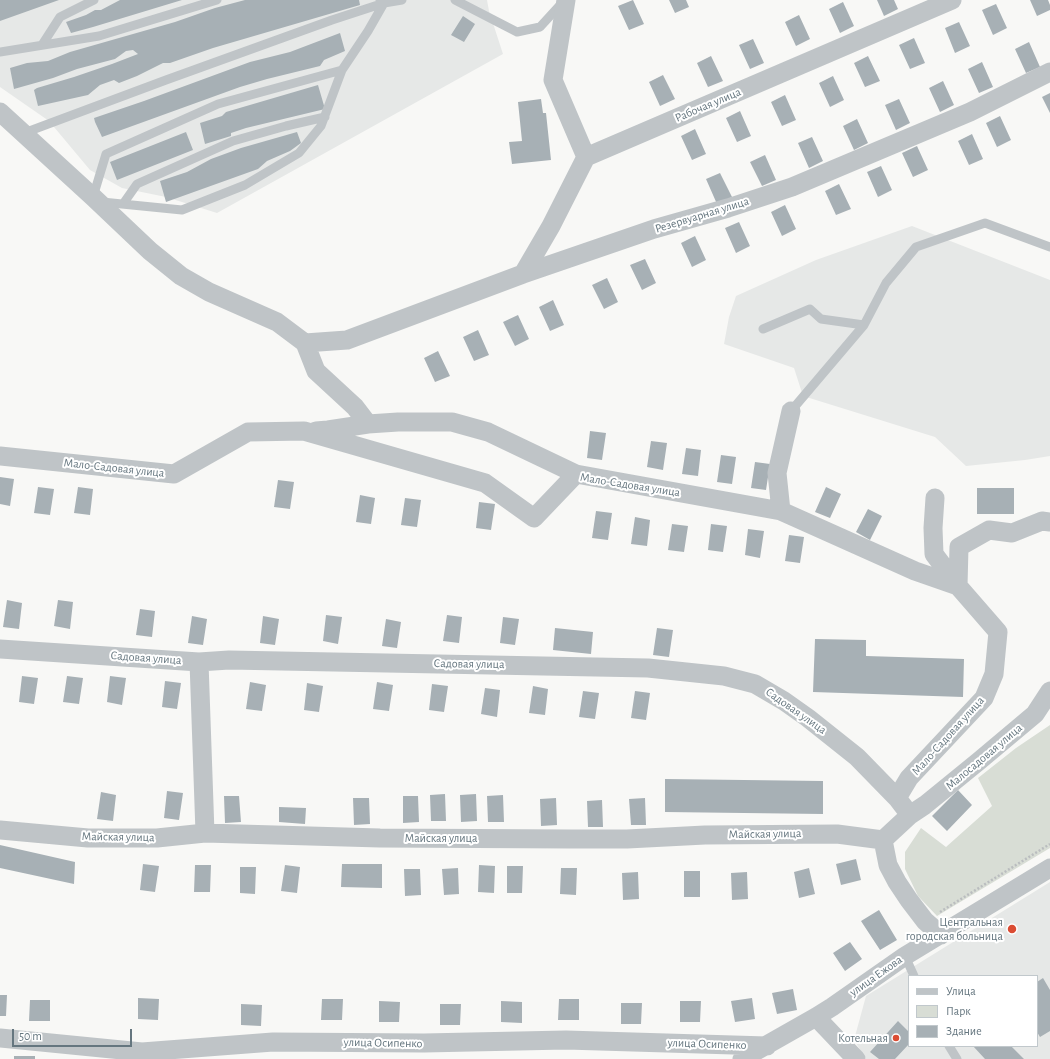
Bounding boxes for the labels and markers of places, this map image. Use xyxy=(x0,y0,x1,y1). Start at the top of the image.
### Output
place label: Центральная городская больница xyxy=(906,915,1003,943)
marker: Центральная городская больница xyxy=(1006,923,1018,935)
place label: Котельная xyxy=(838,1031,888,1045)
marker: Котельная xyxy=(891,1033,901,1043)

